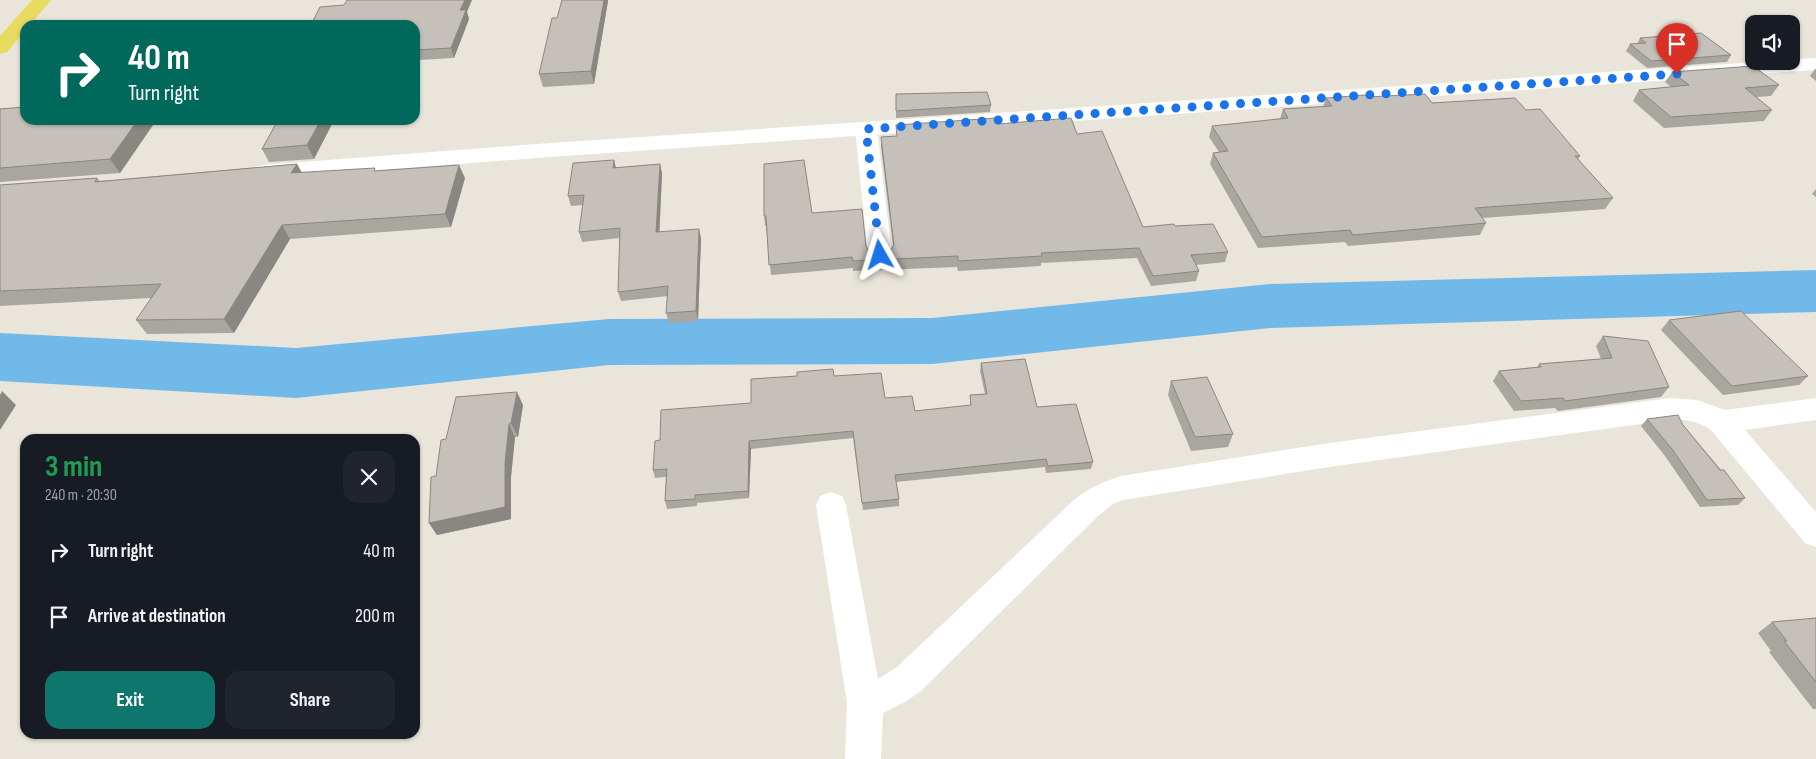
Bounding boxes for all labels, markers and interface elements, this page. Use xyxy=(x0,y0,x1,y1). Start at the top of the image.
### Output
map controls xyxy=(1745,15,1800,70)
button: sound xyxy=(1745,15,1800,70)
pin xyxy=(1656,23,1698,74)
icon: arrive xyxy=(1663,30,1691,58)
text: 40 m xyxy=(128,37,190,80)
icon: right xyxy=(45,40,110,105)
text: Turn right xyxy=(128,80,199,107)
position arrow xyxy=(853,228,905,280)
text: 3 min xyxy=(45,449,102,485)
button: close xyxy=(343,451,395,503)
text: 240 m · 20:30 xyxy=(45,486,117,505)
icon: right xyxy=(45,538,73,566)
text: Turn right xyxy=(88,540,153,563)
text: 40 m xyxy=(363,540,395,563)
icon: arrive xyxy=(45,603,73,631)
text: Arrive at destination xyxy=(88,605,226,628)
text: 200 m xyxy=(355,605,395,628)
button: Exit xyxy=(45,671,215,729)
button: Share xyxy=(225,671,395,729)

